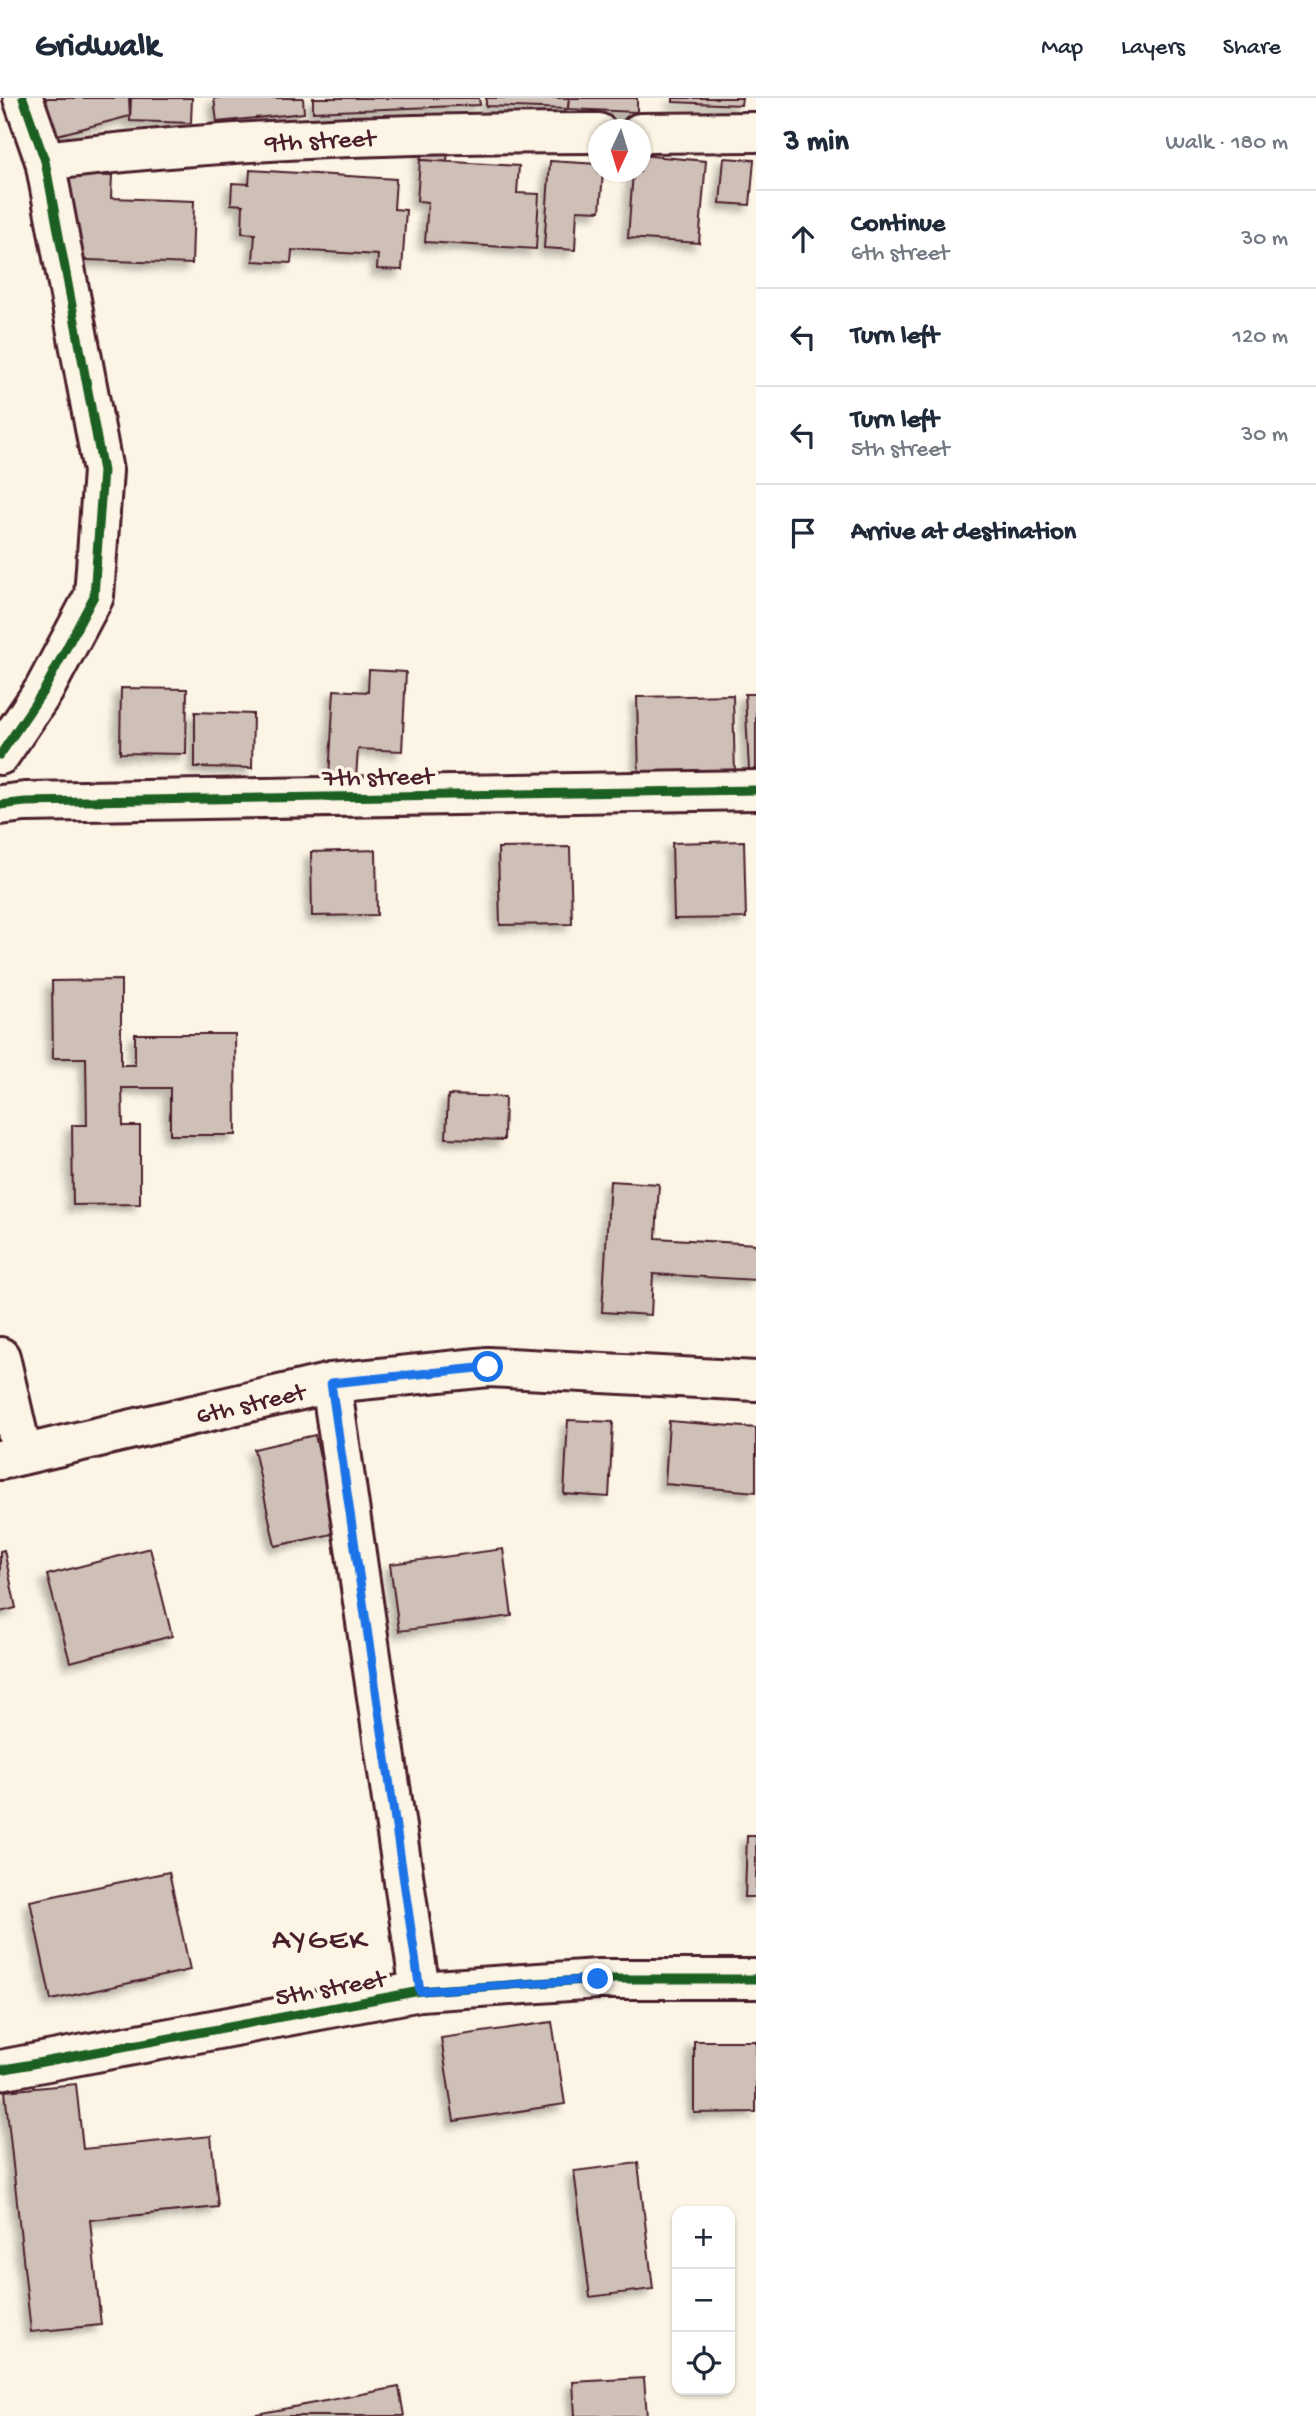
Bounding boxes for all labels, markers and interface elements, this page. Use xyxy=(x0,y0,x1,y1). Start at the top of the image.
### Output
text: Gridwalk xyxy=(35,29,160,67)
text: Map xyxy=(1041,34,1083,63)
text: Layers xyxy=(1121,34,1185,63)
text: Share xyxy=(1223,34,1281,63)
north arrow xyxy=(588,119,651,182)
street label: 9th street xyxy=(263,125,378,161)
text: 3 min xyxy=(784,126,849,161)
text: Walk · 180 m xyxy=(1166,130,1288,157)
text: Continue xyxy=(851,210,945,241)
icon: ahead xyxy=(784,220,822,258)
text: 30 m xyxy=(1241,226,1288,253)
text: 6th street xyxy=(851,241,949,268)
icon: left xyxy=(784,318,822,356)
text: Turn left xyxy=(851,322,939,353)
text: 120 m xyxy=(1233,324,1288,351)
text: Turn left xyxy=(851,406,939,437)
icon: left xyxy=(784,416,822,454)
text: 30 m xyxy=(1241,422,1288,449)
text: 5th street xyxy=(851,437,949,464)
icon: arrive xyxy=(784,514,822,552)
text: Arrive at destination xyxy=(851,518,1076,549)
street label: 7th street xyxy=(321,763,436,796)
route start xyxy=(472,1351,503,1382)
street label: 6th street xyxy=(194,1378,311,1434)
district label: AYGEK xyxy=(272,1925,369,1960)
route end xyxy=(582,1963,613,1994)
street label: 5th street xyxy=(273,1965,391,2015)
map controls xyxy=(672,2206,735,2395)
button: + xyxy=(672,2206,735,2269)
button: − xyxy=(672,2269,735,2332)
button: locate xyxy=(672,2332,735,2395)

